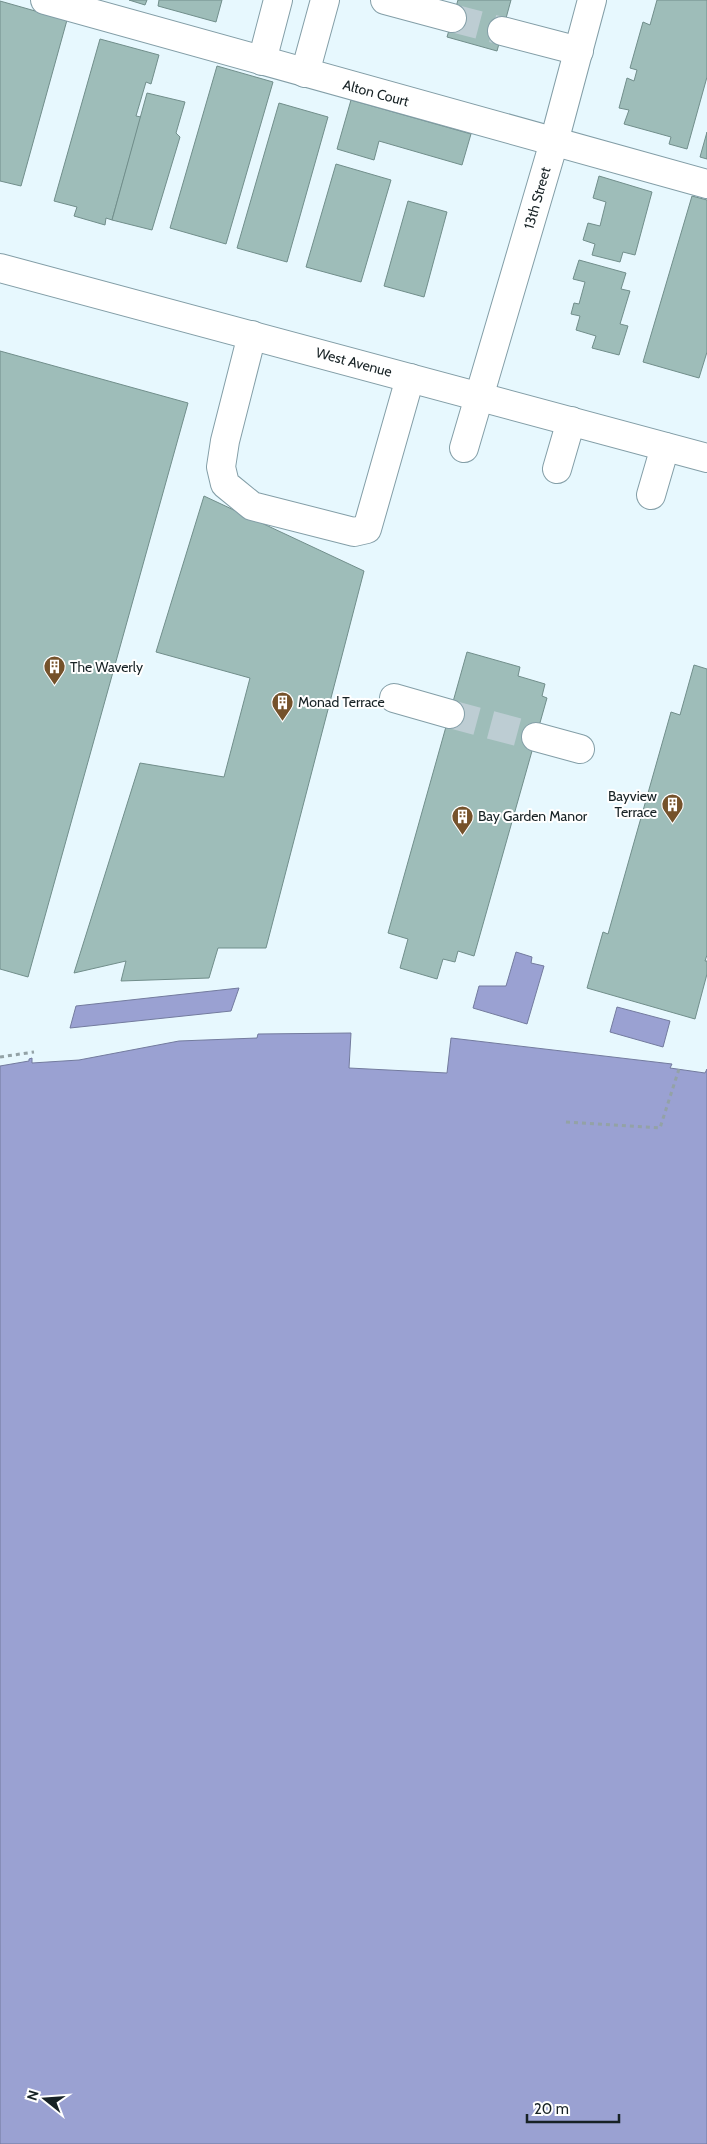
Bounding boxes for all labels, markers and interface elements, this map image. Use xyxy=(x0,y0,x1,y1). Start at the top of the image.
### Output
street label: Alton Court xyxy=(341,76,411,111)
street label: 13th Street xyxy=(520,165,554,231)
street label: West Avenue xyxy=(314,343,394,381)
building icon: The Waverly xyxy=(42,655,66,686)
place label: The Waverly xyxy=(70,658,143,676)
building icon: Monad Terrace xyxy=(270,690,294,721)
place label: Monad Terrace xyxy=(298,693,385,711)
place label: Bayview Terrace xyxy=(608,787,657,821)
building icon: Bayview Terrace xyxy=(661,792,685,823)
building icon: Bay Garden Manor xyxy=(450,804,474,835)
place label: Bay Garden Manor xyxy=(478,807,588,825)
north arrow xyxy=(20,2074,70,2124)
text: N xyxy=(23,2088,43,2103)
scale bar xyxy=(527,2092,620,2124)
text: 20 m xyxy=(534,2100,569,2118)

